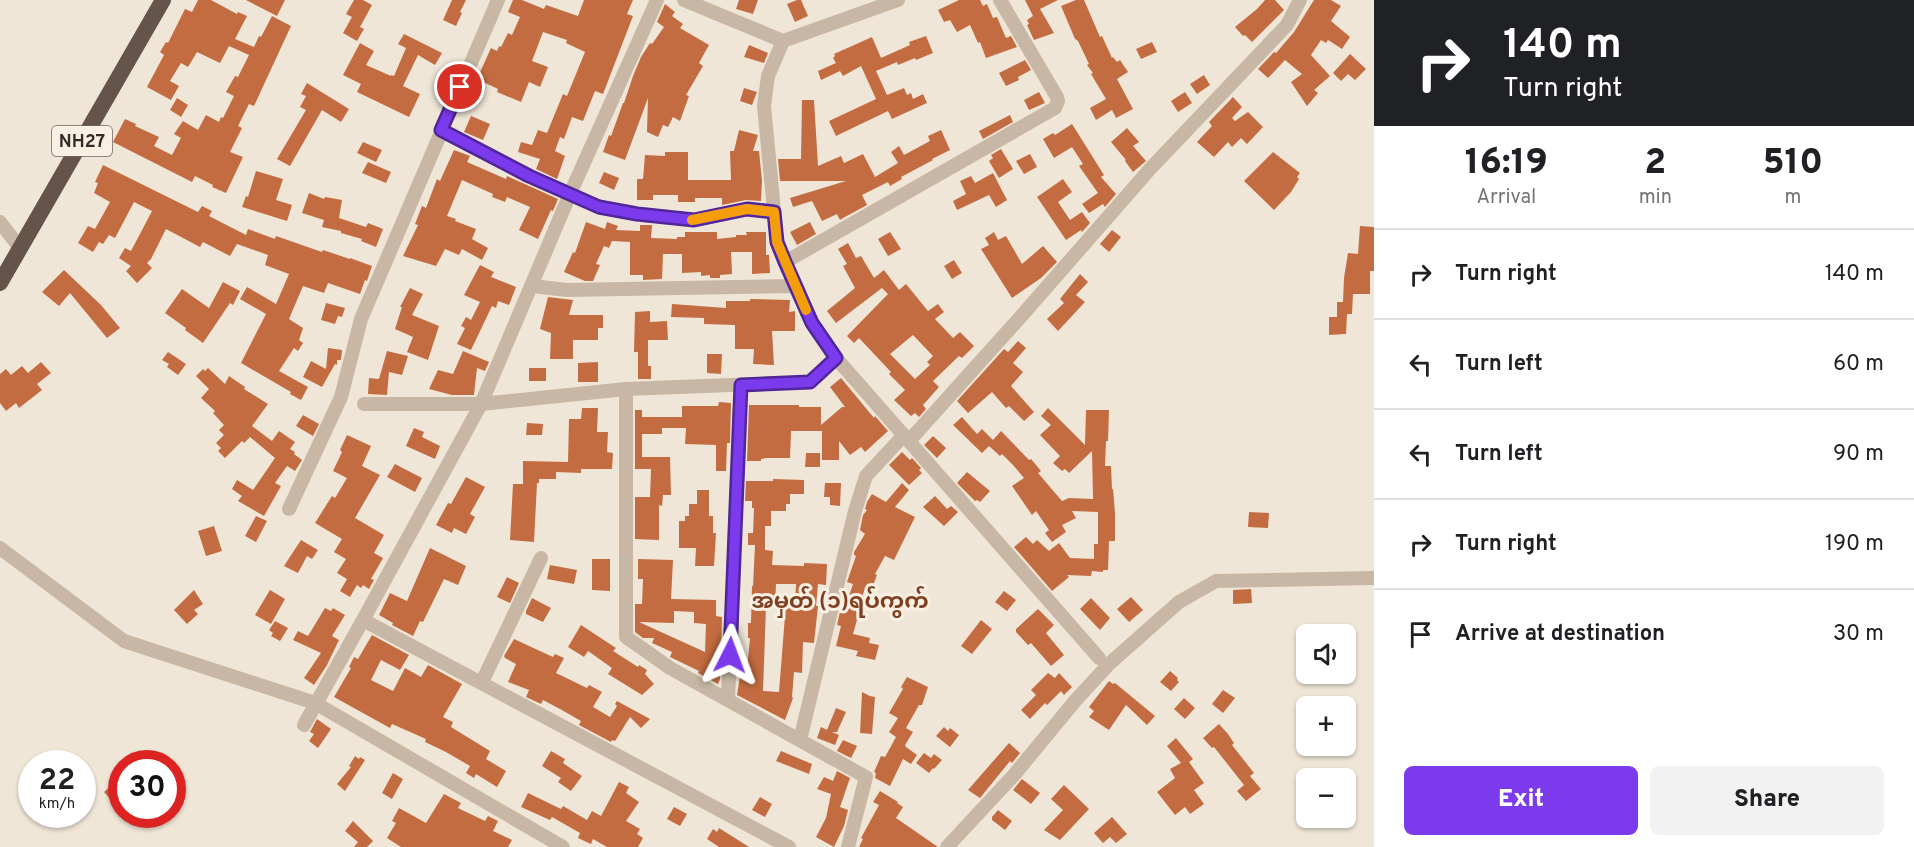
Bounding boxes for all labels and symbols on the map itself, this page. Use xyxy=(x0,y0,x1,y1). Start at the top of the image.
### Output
pin xyxy=(434,61,485,112)
road number: NH27 xyxy=(52,126,112,156)
district label: အမှတ် (၁)ရပ်ကွက် xyxy=(751,585,929,618)
position arrow xyxy=(698,623,762,687)
speed limit sign: 30 xyxy=(108,750,186,828)

